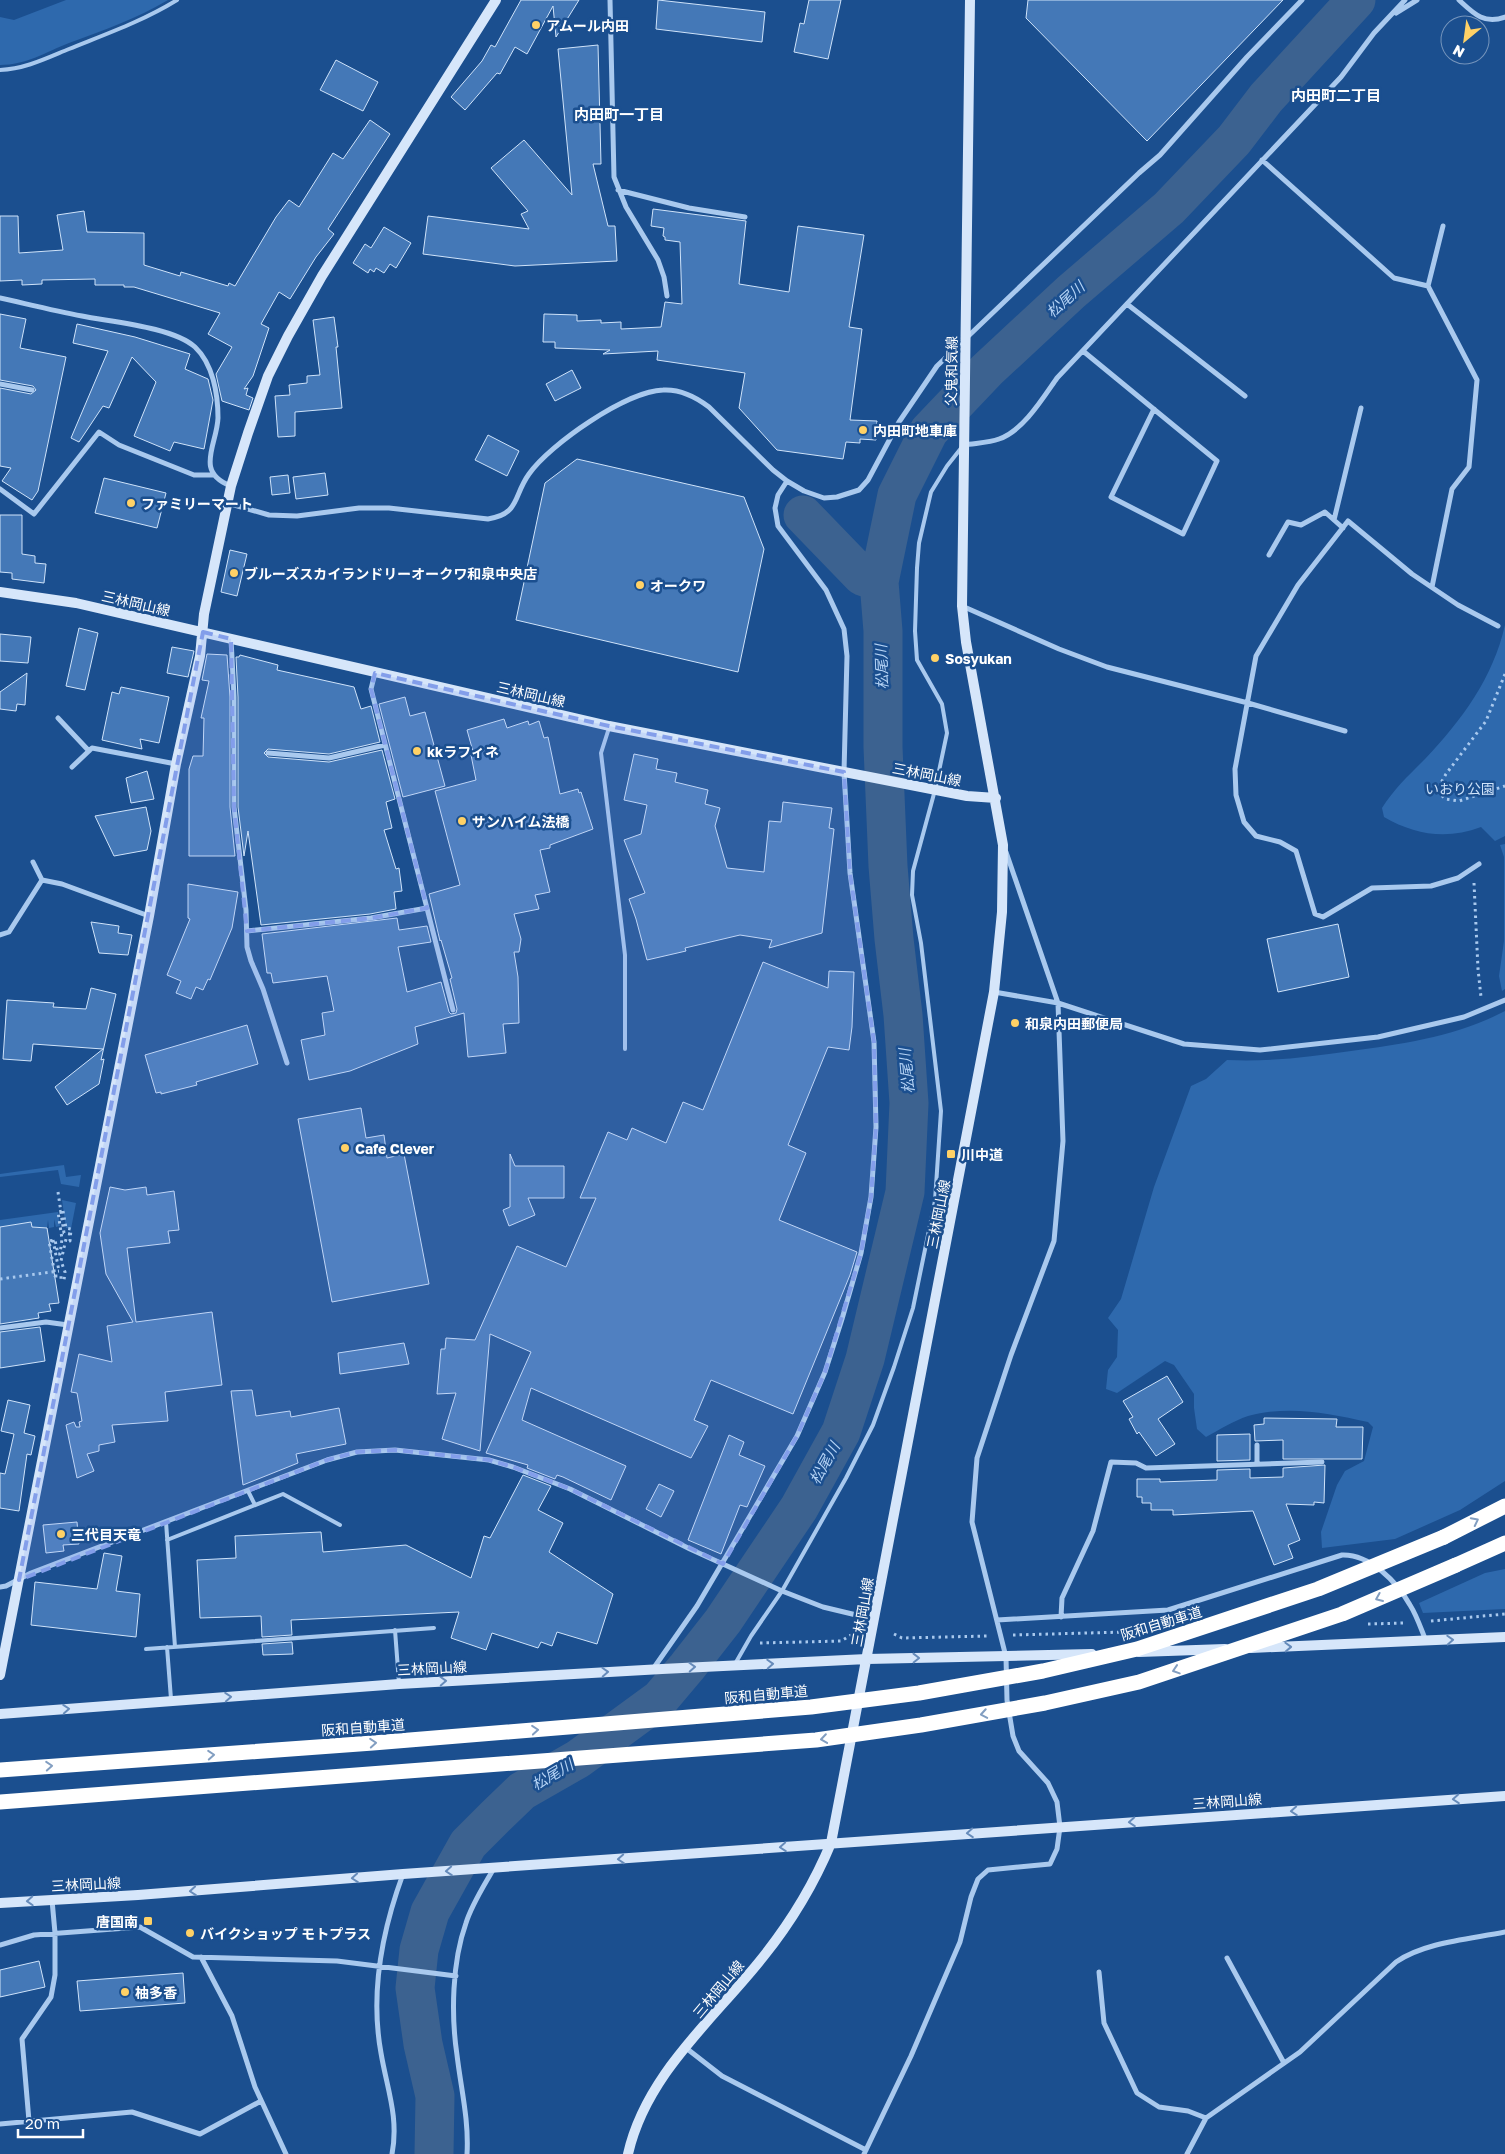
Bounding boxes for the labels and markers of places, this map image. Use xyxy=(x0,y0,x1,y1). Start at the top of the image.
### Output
place label: アムール内田 xyxy=(546,17,629,34)
marker: アムール内田 xyxy=(530,19,542,31)
place label: 内田町地車庫 xyxy=(873,422,957,439)
marker: 内田町地車庫 xyxy=(857,424,869,436)
place label: ファミリーマート xyxy=(141,495,253,512)
marker: ファミリーマート xyxy=(125,497,137,509)
place label: ブルーズスカイランドリーオークワ和泉中央店 xyxy=(244,565,537,582)
marker: ブルーズスカイランドリーオークワ和泉中央店 xyxy=(228,567,240,579)
place label: オークワ xyxy=(650,577,706,594)
marker: オークワ xyxy=(634,579,646,591)
place label: Sosyukan xyxy=(945,650,1012,667)
marker: Sosyukan xyxy=(929,652,941,664)
place label: kkラフィネ xyxy=(427,743,499,760)
marker: kkラフィネ xyxy=(411,745,423,757)
place label: サンハイム法橋 xyxy=(472,813,569,830)
marker: サンハイム法橋 xyxy=(456,815,468,827)
place label: 和泉内田郵便局 xyxy=(1025,1015,1123,1032)
marker: 和泉内田郵便局 xyxy=(1009,1017,1021,1029)
place label: Cafe Clever xyxy=(355,1140,435,1157)
marker: Cafe Clever xyxy=(339,1142,351,1154)
place label: 川中道 xyxy=(961,1146,1003,1163)
marker: 川中道 xyxy=(945,1148,957,1160)
place label: 三代目天竜 xyxy=(71,1526,141,1543)
marker: 三代目天竜 xyxy=(55,1528,67,1540)
place label: 唐国南 xyxy=(96,1913,138,1930)
marker: 唐国南 xyxy=(142,1915,154,1927)
place label: バイクショップ モトプラス xyxy=(200,1925,371,1942)
marker: バイクショップ モトプラス xyxy=(184,1927,196,1939)
place label: 柚多香 xyxy=(135,1984,177,2001)
marker: 柚多香 xyxy=(119,1986,131,1998)

